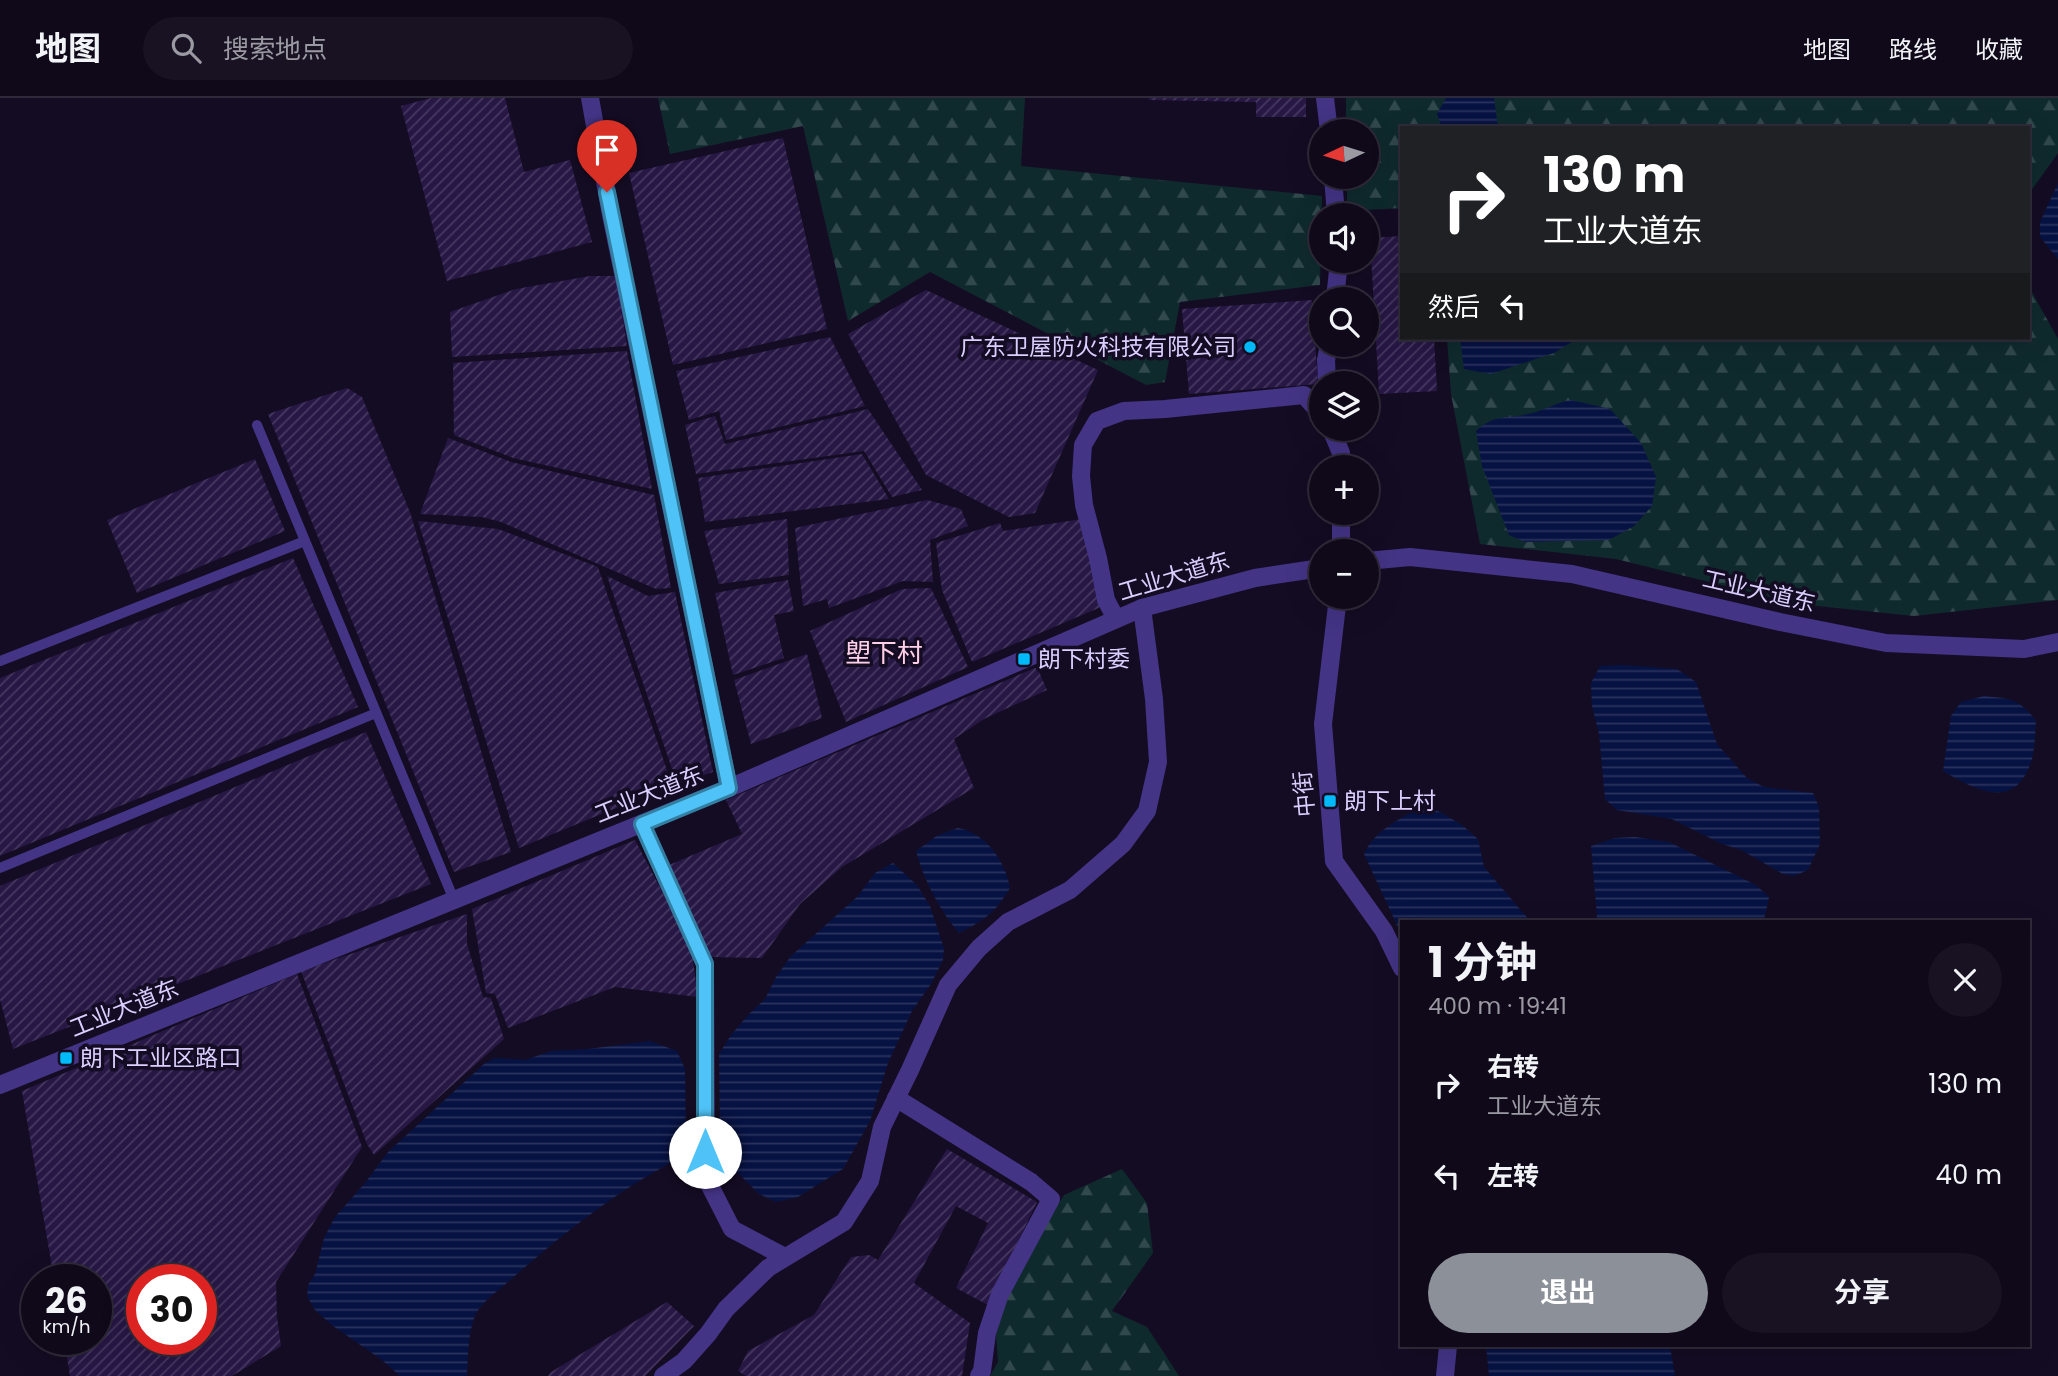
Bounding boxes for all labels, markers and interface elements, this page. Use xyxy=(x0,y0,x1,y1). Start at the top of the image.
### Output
search box xyxy=(143,17,633,80)
text: 地图 xyxy=(35,25,101,72)
icon: search xyxy=(167,29,205,67)
text: 搜索地点 xyxy=(223,31,327,67)
text: 地图 xyxy=(1803,33,1851,66)
text: 路线 xyxy=(1889,33,1937,66)
text: 收藏 xyxy=(1975,33,2023,66)
north arrow xyxy=(1309,119,1379,189)
map controls xyxy=(1309,119,1379,609)
pin xyxy=(577,120,637,192)
icon: arrive xyxy=(588,131,626,169)
text: 130 m xyxy=(1543,141,1685,209)
icon: right xyxy=(1428,154,1519,245)
button: sound xyxy=(1309,203,1379,273)
text: 工业大道东 xyxy=(1543,208,1703,253)
button: search xyxy=(1309,287,1379,357)
icon: left xyxy=(1494,287,1532,325)
text: 然后 xyxy=(1428,289,1480,325)
place label: 广东卫屋防火科技有限公司 xyxy=(960,331,1236,363)
marker: 广东卫屋防火科技有限公司 xyxy=(1242,339,1258,355)
button: layers xyxy=(1309,371,1379,441)
button: + xyxy=(1309,455,1379,525)
button: − xyxy=(1309,539,1379,609)
street label: 工业大道东 xyxy=(1114,544,1234,608)
street label: 工业大道东 xyxy=(1699,562,1819,620)
district label: 塱下村 xyxy=(845,635,923,671)
place label: 朗下村委 xyxy=(1038,643,1130,675)
marker: 朗下村委 xyxy=(1016,651,1032,667)
street label: 工业大道东 xyxy=(590,758,708,830)
street label: 中街 xyxy=(1286,770,1322,818)
place label: 朗下上村 xyxy=(1344,785,1436,817)
marker: 朗下上村 xyxy=(1322,793,1338,809)
text: 1 分钟 xyxy=(1428,933,1537,992)
button: close xyxy=(1928,943,2002,1017)
street label: 工业大道东 xyxy=(65,972,183,1044)
text: 400 m · 19:41 xyxy=(1428,990,1567,1022)
place label: 朗下工业区路口 xyxy=(80,1042,241,1074)
text: 右转 xyxy=(1487,1049,1539,1085)
marker: 朗下工业区路口 xyxy=(58,1050,74,1066)
icon: right xyxy=(1428,1066,1466,1104)
text: 130 m xyxy=(1928,1066,2002,1102)
text: 工业大道东 xyxy=(1487,1090,1602,1122)
position arrow xyxy=(668,1115,742,1189)
icon: left xyxy=(1428,1157,1466,1195)
text: 40 m xyxy=(1936,1157,2002,1193)
text: 左转 xyxy=(1487,1158,1539,1194)
button: 退出 xyxy=(1428,1253,1708,1333)
button: 分享 xyxy=(1722,1253,2002,1333)
speed limit sign: 30 xyxy=(126,1264,217,1355)
text: 26 xyxy=(45,1276,88,1325)
text: km/h xyxy=(43,1314,90,1339)

